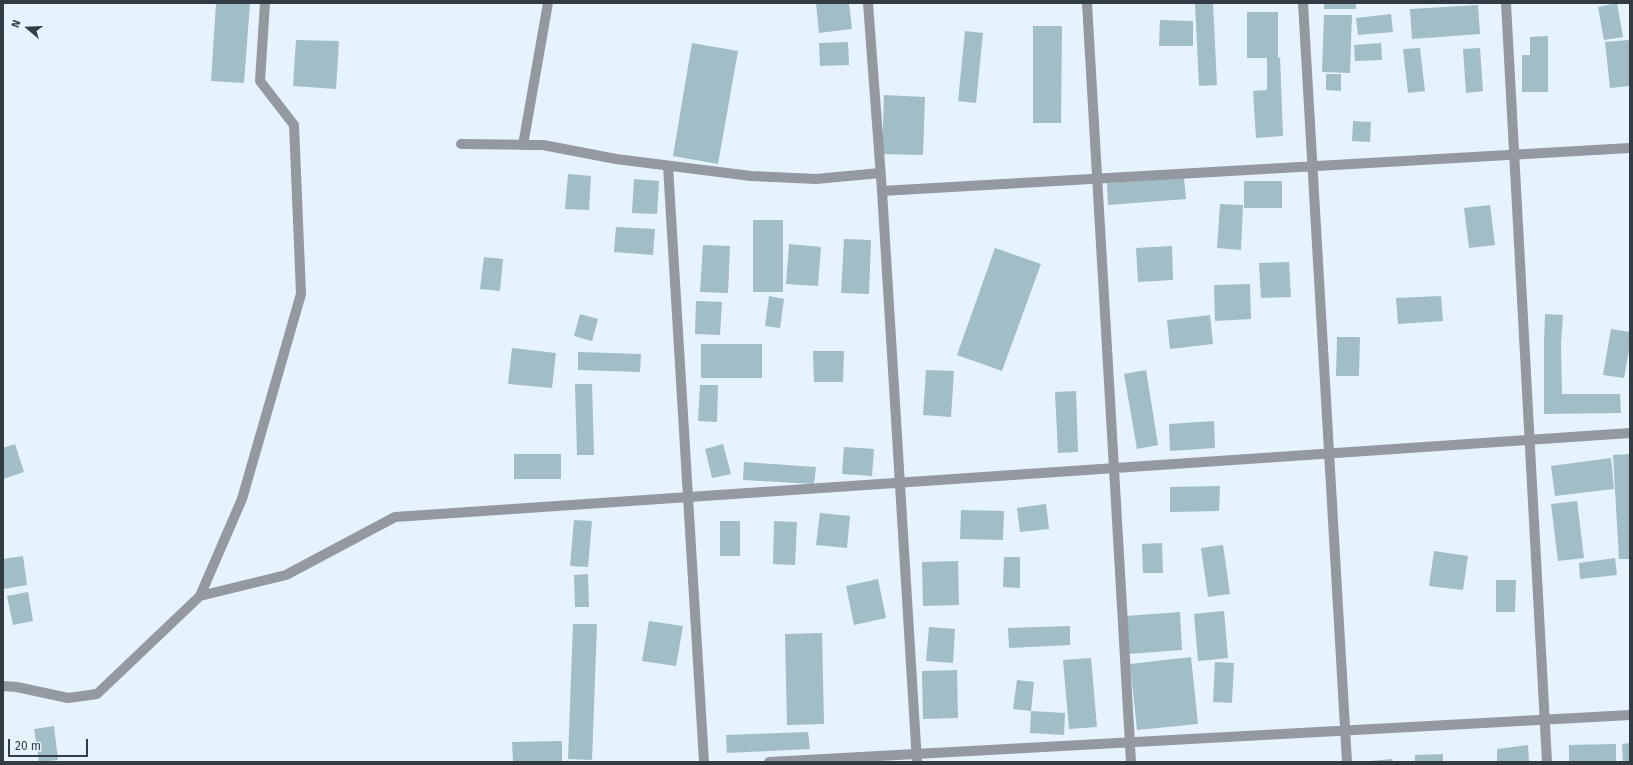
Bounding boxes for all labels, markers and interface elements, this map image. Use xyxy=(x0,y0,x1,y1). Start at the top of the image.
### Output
north arrow xyxy=(8,8,48,48)
text: N xyxy=(9,18,24,30)
scale bar xyxy=(10,731,90,757)
text: 20 m xyxy=(15,739,41,753)

